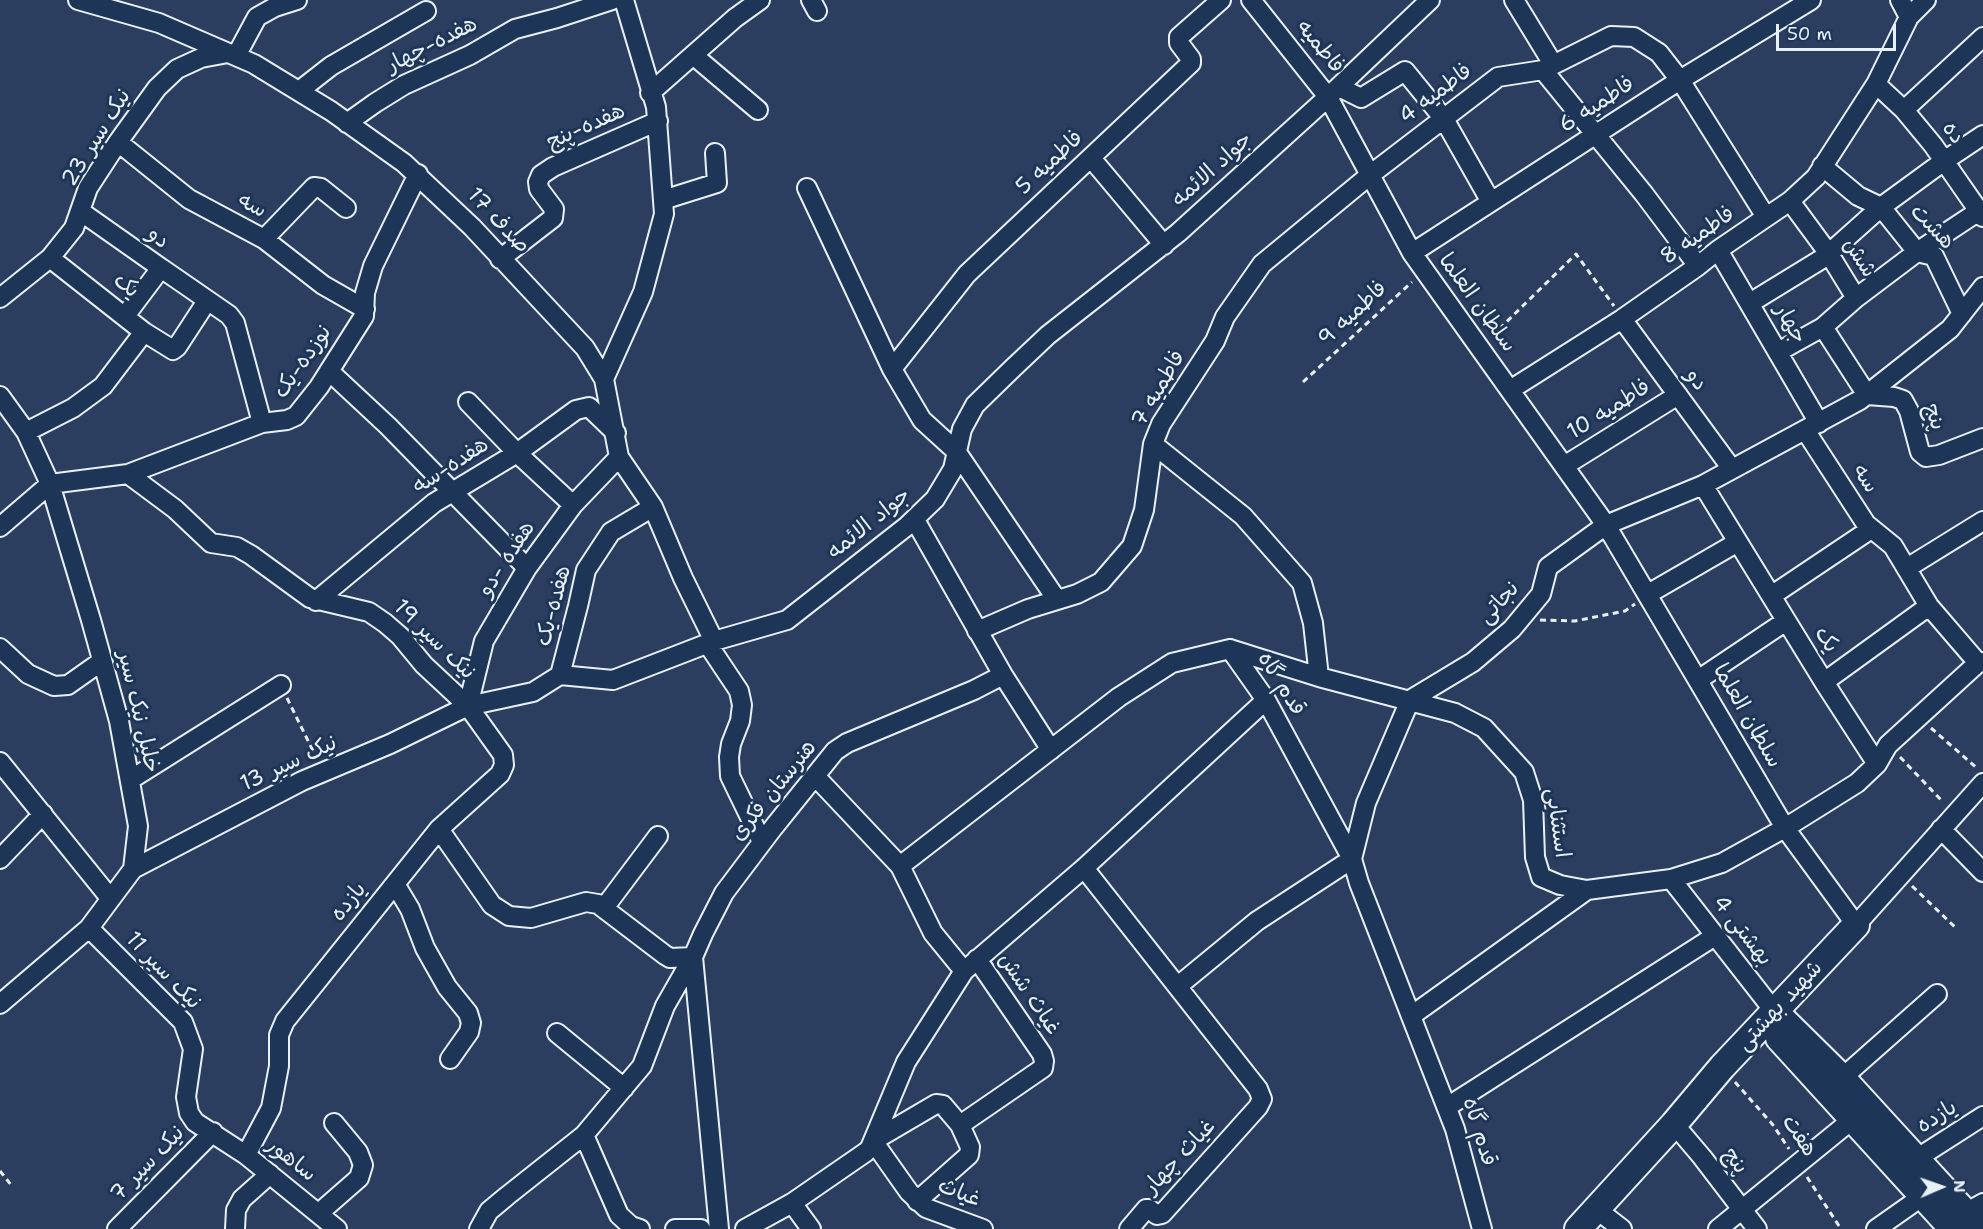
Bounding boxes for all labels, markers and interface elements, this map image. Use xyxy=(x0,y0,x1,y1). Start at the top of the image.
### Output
street label: هفده-چهار xyxy=(382,11,482,79)
scale bar xyxy=(1779,12,1899,50)
street label: فاطمیه xyxy=(1290,15,1350,79)
text: 50 m xyxy=(1787,22,1832,46)
street label: فاطمیه 4 xyxy=(1394,58,1478,130)
street label: فاطمیه 6 xyxy=(1554,71,1640,139)
street label: نیک سیر 23 xyxy=(57,84,137,192)
street label: هفده-پنج xyxy=(543,98,629,156)
street label: ده xyxy=(1936,116,1970,150)
street label: فاطمیه 5 xyxy=(1011,125,1089,201)
street label: جواد الائمه xyxy=(1166,127,1258,213)
street label: صدف 17 xyxy=(461,183,535,259)
street label: سه xyxy=(233,188,271,224)
street label: هشت xyxy=(1904,199,1960,255)
street label: فاطمیه 8 xyxy=(1656,201,1740,271)
street label: دو xyxy=(142,221,174,255)
street label: شش xyxy=(1836,233,1882,283)
street label: سلطان العلما xyxy=(1432,248,1522,358)
street label: یک xyxy=(108,268,144,304)
street label: فاطمیه 9 xyxy=(1313,276,1393,352)
street label: جهار xyxy=(1768,299,1812,349)
street label: نوزده-یک xyxy=(268,320,338,404)
street label: فاطمیه 7 xyxy=(1127,346,1191,432)
street label: دو xyxy=(1679,364,1713,396)
street label: فاطمیه 10 xyxy=(1563,374,1655,446)
street label: پنج xyxy=(1917,400,1951,434)
street label: هفده-سه xyxy=(408,432,494,500)
street label: سه xyxy=(1846,460,1884,498)
street label: جواد الائمه xyxy=(822,482,916,566)
street label: هفده -دو xyxy=(473,516,541,602)
street label: هفده-یک xyxy=(531,563,577,649)
street label: نجاتی xyxy=(1473,576,1525,630)
street label: نیک سیر 19 xyxy=(387,594,481,686)
street label: یک xyxy=(1808,622,1844,658)
street label: قدم گاه xyxy=(1251,647,1311,721)
street label: خلیل نیک سیر xyxy=(111,648,165,776)
street label: سلطان العلما xyxy=(1707,659,1787,773)
street label: نیک سیر 13 xyxy=(236,730,342,798)
street label: هنرستان فکری xyxy=(725,735,823,847)
street label: استثنایی xyxy=(1539,786,1575,860)
street label: یازده xyxy=(325,877,373,927)
street label: بهشتی 4 xyxy=(1706,891,1778,971)
street label: نیک سیر 11 xyxy=(120,927,206,1015)
street label: غیاث شش xyxy=(992,948,1066,1040)
street label: شهید بهشتی xyxy=(1731,955,1829,1057)
street label: قدم گاه xyxy=(1456,1095,1502,1169)
street label: یازده xyxy=(1912,1095,1962,1139)
street label: هفت xyxy=(1776,1110,1822,1162)
street label: غیاث چهار xyxy=(1139,1114,1221,1200)
street label: نیک سیر 7 xyxy=(105,1120,191,1208)
street label: ساهور xyxy=(261,1132,321,1188)
street label: پنج xyxy=(1716,1142,1754,1180)
north arrow xyxy=(1911,1157,1971,1217)
street label: غیاث xyxy=(934,1173,984,1213)
text: N xyxy=(1949,1180,1970,1193)

